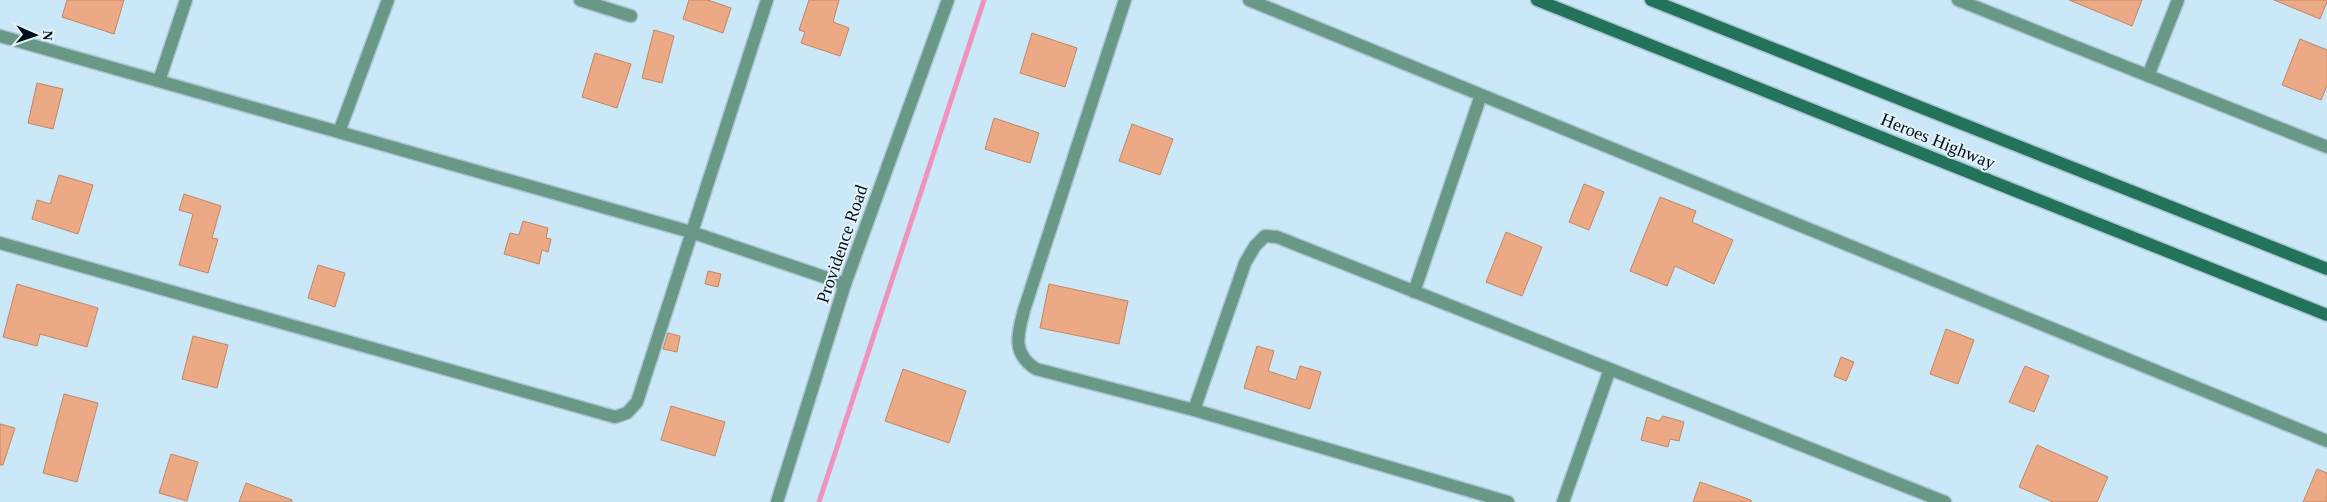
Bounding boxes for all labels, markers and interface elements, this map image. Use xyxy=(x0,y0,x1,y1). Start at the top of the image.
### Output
north arrow xyxy=(10,10,60,60)
text: N xyxy=(40,30,55,41)
street label: Heroes Highway xyxy=(1878,109,1998,173)
street label: Providence Road xyxy=(812,182,872,306)

